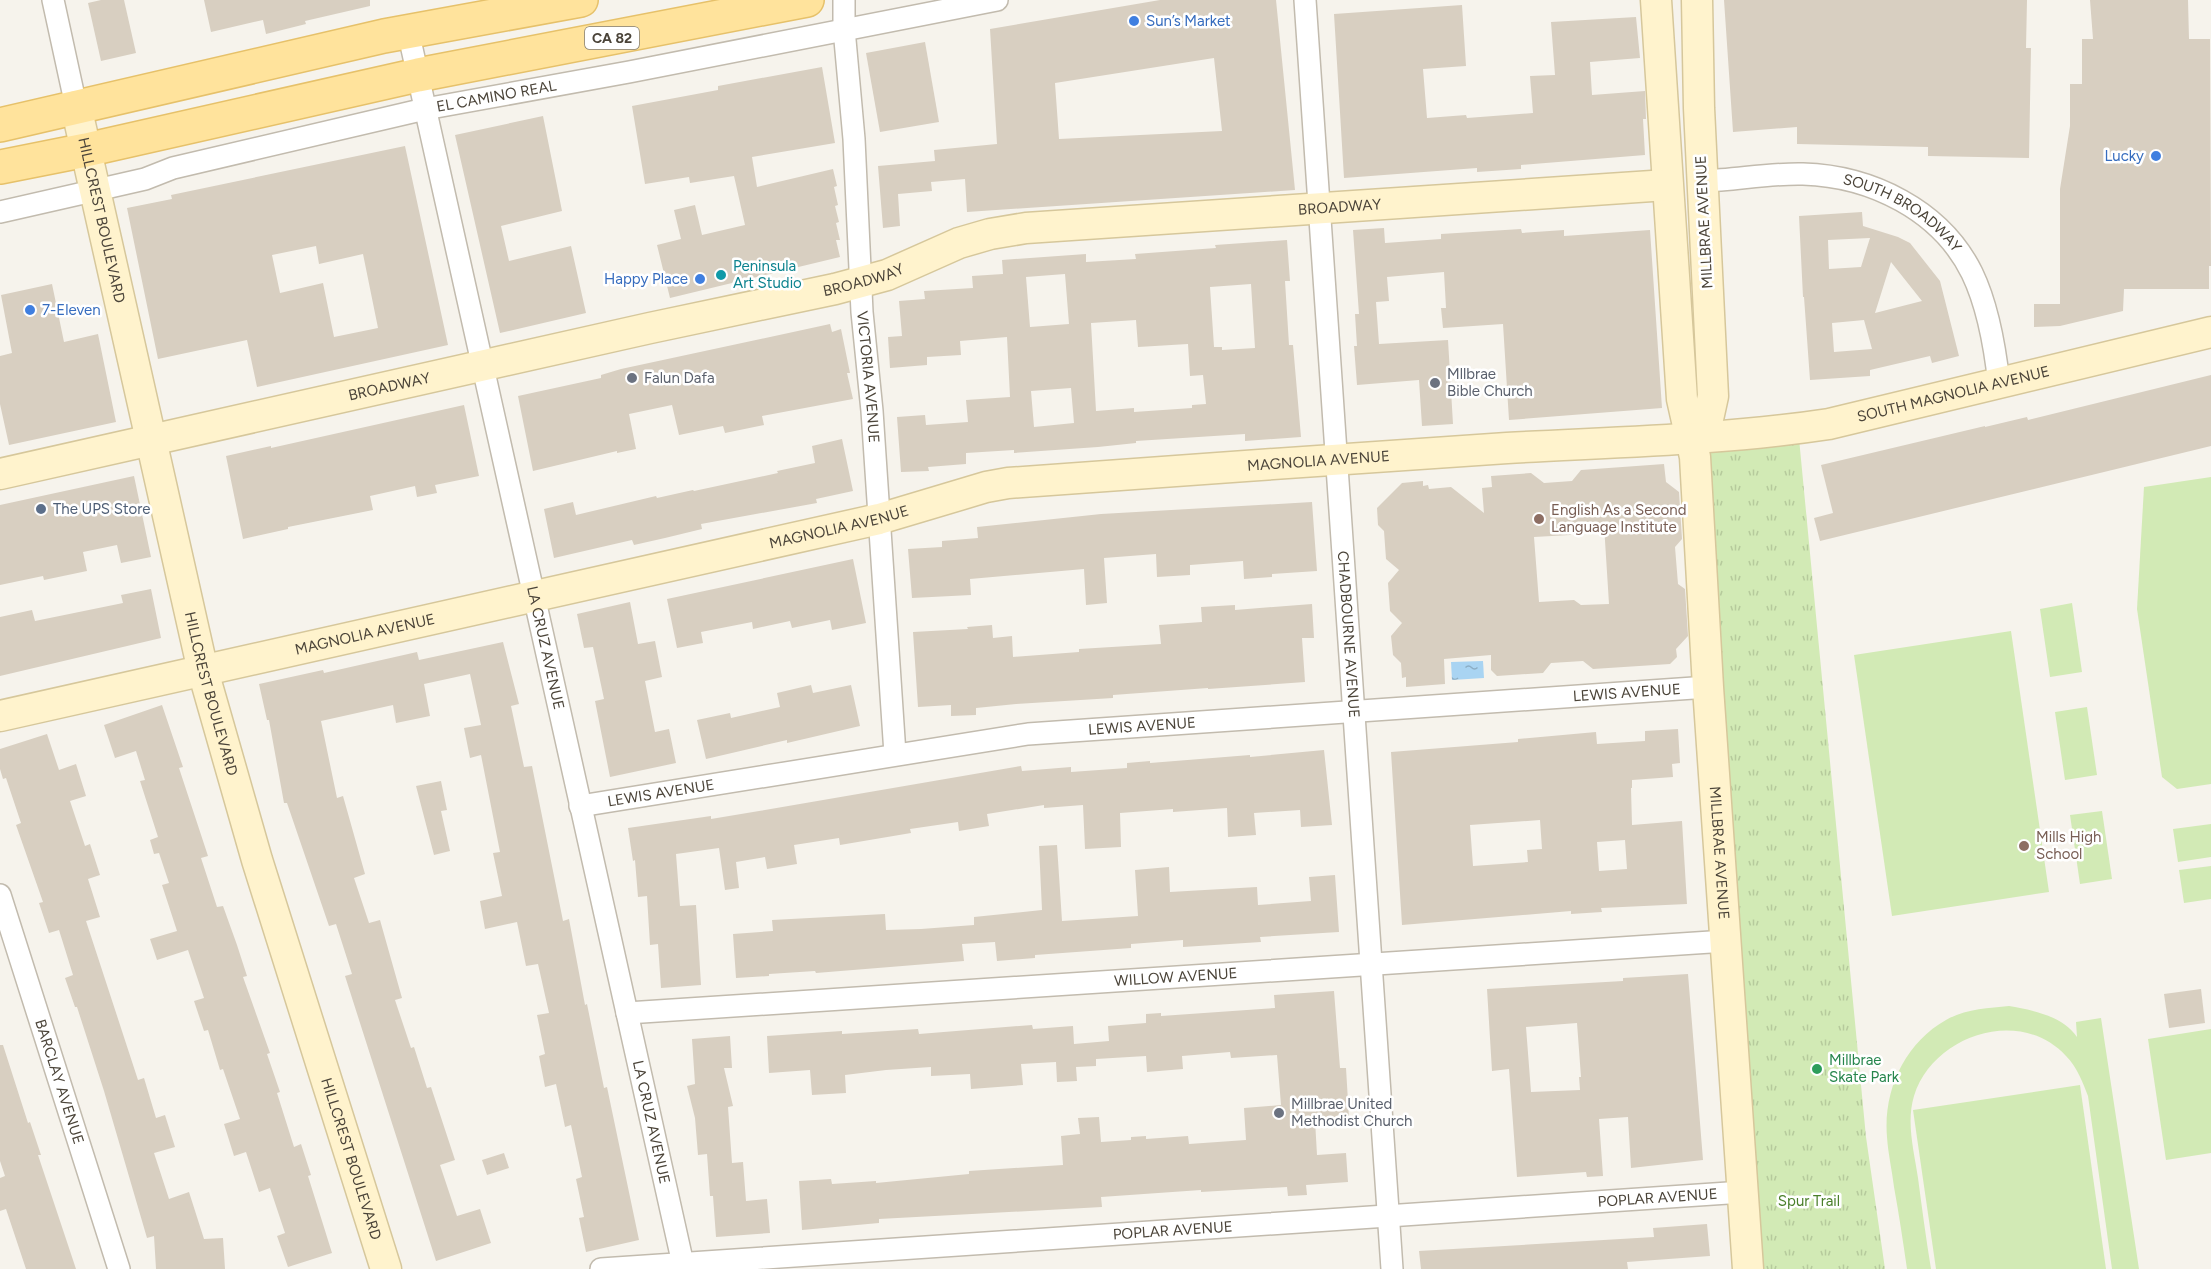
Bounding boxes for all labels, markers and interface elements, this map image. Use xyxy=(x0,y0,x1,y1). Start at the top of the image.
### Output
place label: Sun’s Market xyxy=(1146,12,1231,30)
marker: Sun’s Market xyxy=(1127,14,1141,28)
road number: CA 82 xyxy=(585,27,639,49)
street label: EL CAMINO REAL xyxy=(435,76,558,116)
street label: HILLCREST BOULEVARD xyxy=(74,136,129,305)
place label: Lucky xyxy=(2105,147,2144,165)
marker: Lucky xyxy=(2149,149,2163,163)
street label: MILLBRAE AVENUE xyxy=(1692,155,1716,289)
street label: SOUTH BROADWAY xyxy=(1841,170,1965,256)
street label: BROADWAY xyxy=(1297,195,1382,219)
place label: Peninsula Art Studio xyxy=(733,257,802,292)
street label: BROADWAY xyxy=(821,260,907,300)
marker: Peninsula Art Studio xyxy=(714,268,728,282)
place label: Happy Place xyxy=(604,270,688,288)
marker: Happy Place xyxy=(693,272,707,286)
place label: 7-Eleven xyxy=(42,301,101,319)
marker: 7-Eleven xyxy=(23,303,37,317)
street label: VICTORIA AVENUE xyxy=(853,310,883,444)
street label: SOUTH MAGNOLIA AVENUE xyxy=(1855,362,2051,426)
place label: Mllbrae Bible Church xyxy=(1447,365,1533,400)
street label: BROADWAY xyxy=(347,369,432,404)
place label: Falun Dafa xyxy=(644,369,715,387)
marker: Falun Dafa xyxy=(625,371,639,385)
marker: Mllbrae Bible Church xyxy=(1428,376,1442,390)
street label: MAGNOLIA AVENUE xyxy=(1246,447,1390,475)
place label: The UPS Store xyxy=(53,500,151,518)
place label: English As a Second Language Institute xyxy=(1551,501,1686,536)
marker: The UPS Store xyxy=(34,502,48,516)
street label: MAGNOLIA AVENUE xyxy=(768,502,911,552)
marker: English As a Second Language Institute xyxy=(1532,512,1546,526)
street label: CHADBOURNE AVENUE xyxy=(1334,550,1363,719)
street label: LA CRUZ AVENUE xyxy=(523,584,568,711)
street label: HILLCREST BOULEVARD xyxy=(181,610,241,778)
street label: MAGNOLIA AVENUE xyxy=(293,610,437,659)
street label: LEWIS AVENUE xyxy=(1572,680,1681,705)
street label: LEWIS AVENUE xyxy=(1087,713,1197,739)
street label: LEWIS AVENUE xyxy=(606,776,716,810)
street label: MILLBRAE AVENUE xyxy=(1706,786,1733,920)
place label: Mills High School xyxy=(2036,828,2101,863)
marker: Mills High School xyxy=(2017,839,2031,853)
street label: WILLOW AVENUE xyxy=(1114,964,1238,990)
street label: BARCLAY AVENUE xyxy=(31,1017,88,1146)
place label: Millbrae Skate Park xyxy=(1829,1051,1900,1086)
street label: LA CRUZ AVENUE xyxy=(629,1059,674,1186)
marker: Millbrae Skate Park xyxy=(1810,1062,1824,1076)
street label: HILLCREST BOULEVARD xyxy=(317,1076,385,1242)
place label: Millbrae United Methodist Church xyxy=(1291,1095,1412,1130)
marker: Millbrae United Methodist Church xyxy=(1272,1106,1286,1120)
street label: POPLAR AVENUE xyxy=(1597,1185,1718,1211)
park label: Spur Trail xyxy=(1778,1192,1840,1210)
street label: POPLAR AVENUE xyxy=(1112,1217,1233,1243)

